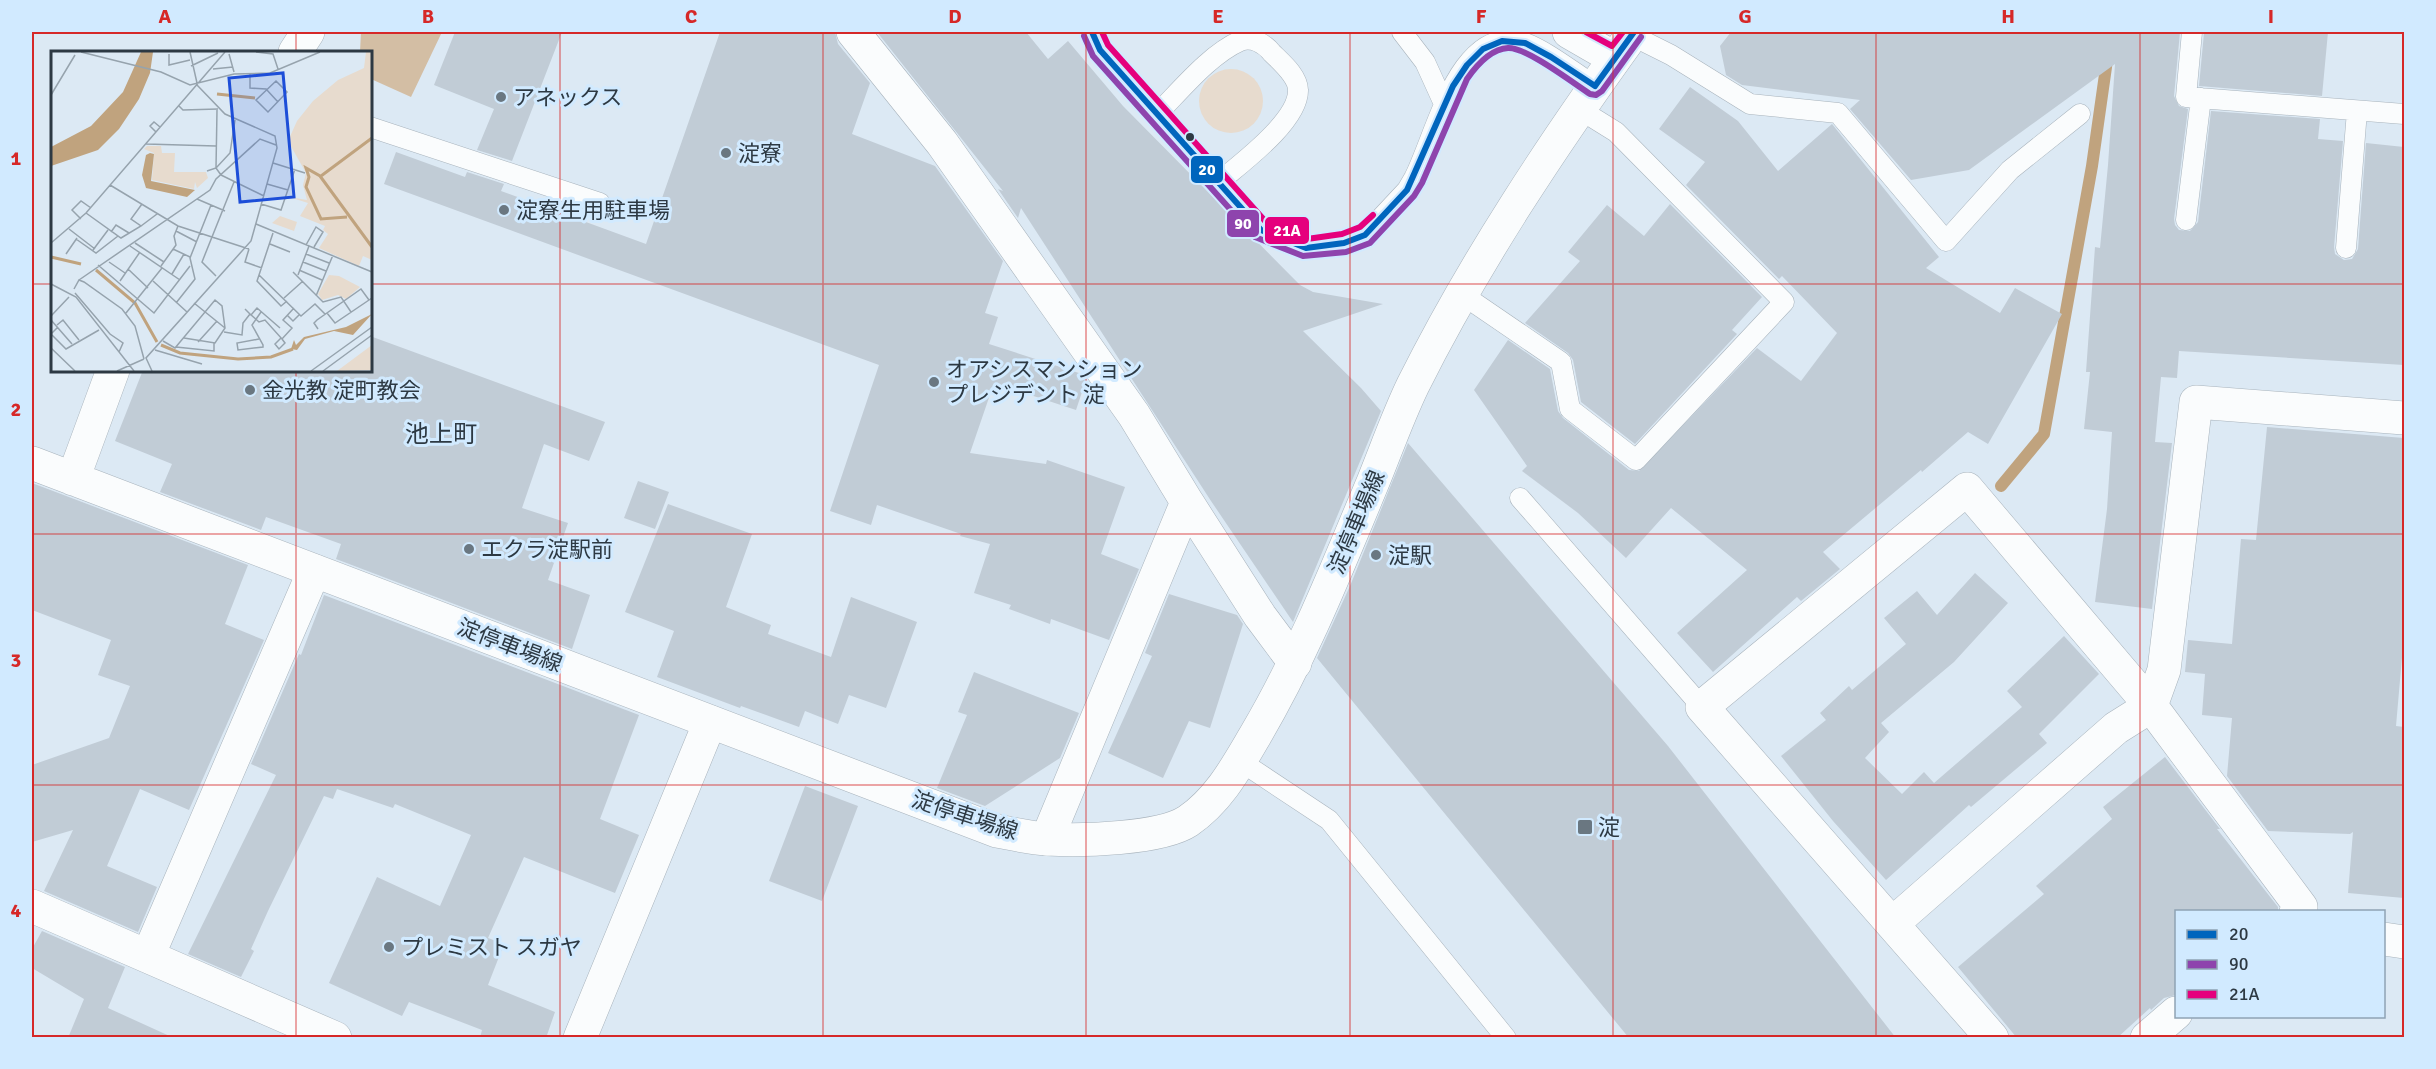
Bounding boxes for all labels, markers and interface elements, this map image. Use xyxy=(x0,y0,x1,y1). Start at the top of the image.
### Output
text: A xyxy=(159,4,172,29)
text: B xyxy=(422,4,434,29)
text: C xyxy=(685,4,697,29)
text: D xyxy=(948,4,962,29)
text: E xyxy=(1212,4,1224,29)
text: F xyxy=(1476,4,1487,29)
text: G xyxy=(1738,4,1752,29)
text: H xyxy=(2001,4,2015,29)
text: I xyxy=(2268,4,2274,29)
inset map xyxy=(51,51,372,372)
place label: アネックス xyxy=(513,84,622,111)
marker: アネックス xyxy=(494,90,508,104)
unlabelled marker xyxy=(1184,131,1196,143)
place label: 淀寮 xyxy=(738,140,782,167)
text: 1 xyxy=(11,146,22,171)
marker: 淀寮 xyxy=(719,146,733,160)
line badge: 20 xyxy=(1190,155,1224,184)
text: 20 xyxy=(1198,160,1216,180)
place label: 淀寮生用駐車場 xyxy=(516,197,670,224)
marker: 淀寮生用駐車場 xyxy=(497,203,511,217)
line badge: 90 xyxy=(1226,209,1260,238)
text: 90 xyxy=(1234,214,1252,234)
line badge: 21A xyxy=(1264,216,1310,245)
text: 21A xyxy=(1273,221,1302,241)
place label: オアシスマンション プレジデント 淀 xyxy=(946,356,1142,408)
marker: オアシスマンション プレジデント 淀 xyxy=(927,375,941,389)
place label: 金光教 淀町教会 xyxy=(262,377,421,404)
marker: 金光教 淀町教会 xyxy=(243,383,257,397)
text: 2 xyxy=(11,397,21,422)
district label: 池上町 xyxy=(405,419,477,449)
street label: 淀停車場線 xyxy=(1323,466,1390,578)
place label: エクラ淀駅前 xyxy=(481,536,613,563)
marker: エクラ淀駅前 xyxy=(462,542,476,556)
place label: 淀駅 xyxy=(1388,542,1432,569)
marker: 淀駅 xyxy=(1369,548,1383,562)
street label: 淀停車場線 xyxy=(454,613,566,678)
text: 3 xyxy=(11,648,21,673)
street label: 淀停車場線 xyxy=(908,786,1021,845)
place label: 淀 xyxy=(1598,814,1620,841)
marker: 淀 xyxy=(1576,818,1594,836)
text: 4 xyxy=(11,898,22,923)
legend xyxy=(2175,910,2385,1018)
text: 20 xyxy=(2229,923,2248,945)
place label: プレミスト スガヤ xyxy=(401,934,582,961)
marker: プレミスト スガヤ xyxy=(382,940,396,954)
text: 90 xyxy=(2229,953,2248,975)
text: 21A xyxy=(2229,983,2259,1005)

